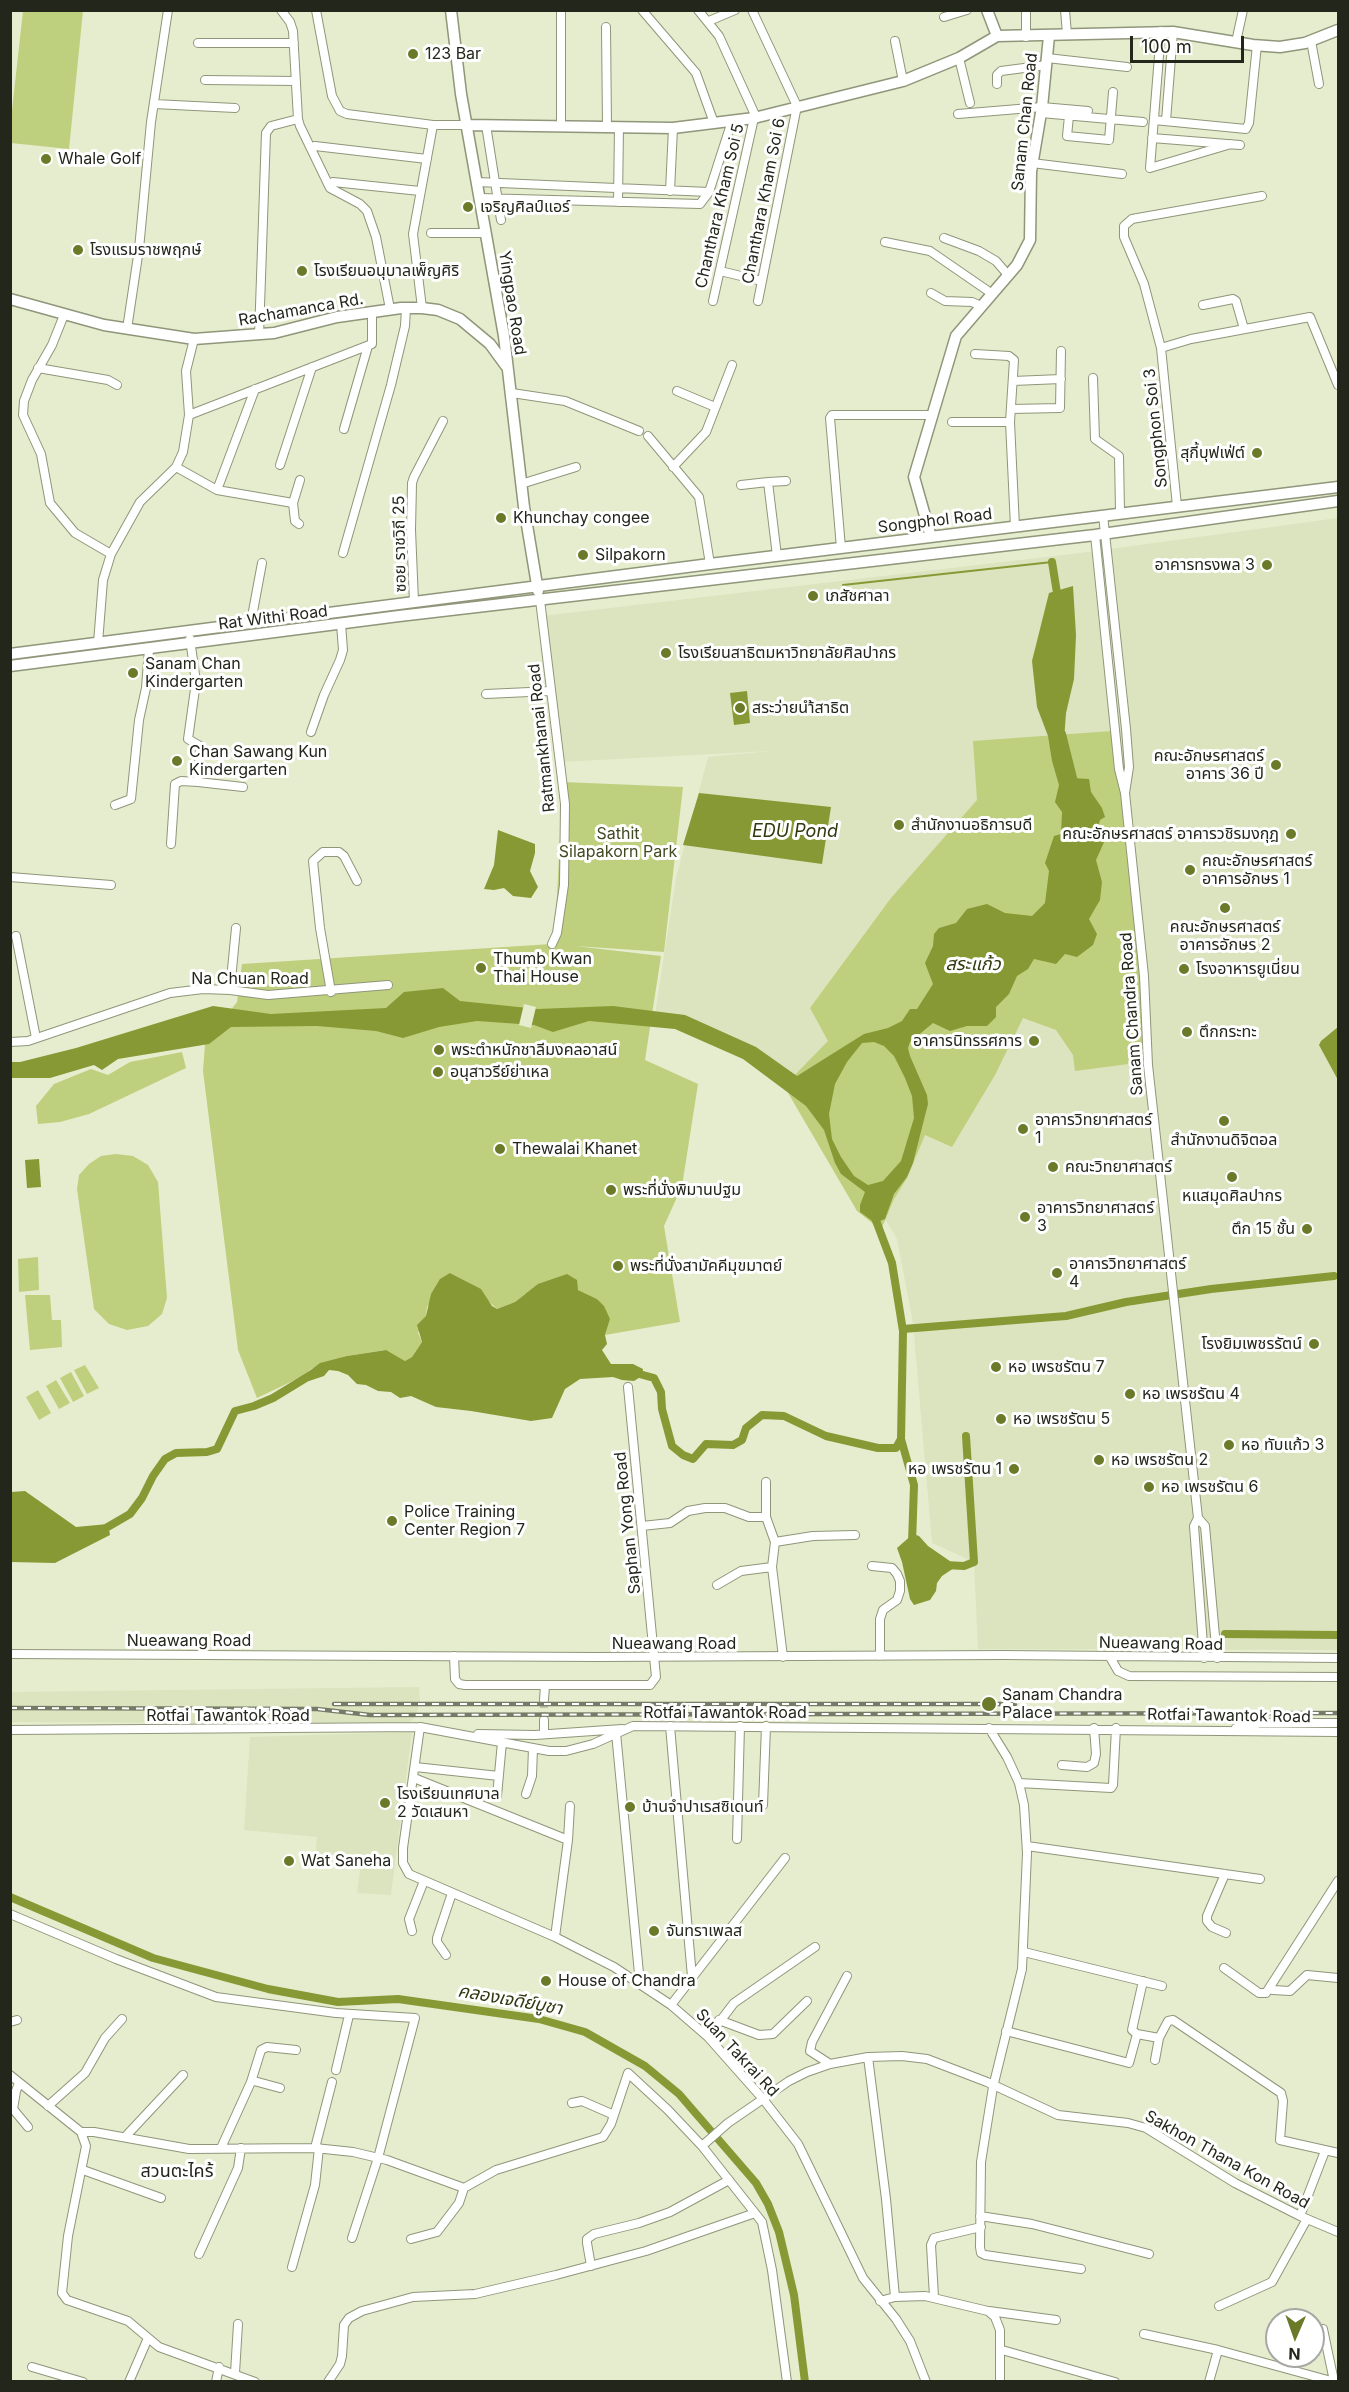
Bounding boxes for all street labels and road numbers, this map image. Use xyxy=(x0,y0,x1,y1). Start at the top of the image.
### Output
street label: Sanam Chan Road xyxy=(1008,52,1042,192)
street label: Chanthara Kham Soi 6 xyxy=(738,116,790,286)
street label: Chanthara Kham Soi 5 xyxy=(692,122,748,290)
street label: Yingpao Road xyxy=(494,250,530,356)
street label: Rachamanca Rd. xyxy=(237,290,365,330)
street label: Songphon Soi 3 xyxy=(1140,367,1172,489)
street label: ซอย ราชวิถี 25 xyxy=(390,496,410,592)
street label: Songphol Road xyxy=(877,504,993,538)
street label: Rat Withi Road xyxy=(217,602,329,634)
street label: Ratmankhanai Road xyxy=(525,663,559,813)
street label: Sanam Chandra Road xyxy=(1117,932,1147,1096)
street label: Na Chuan Road xyxy=(191,969,309,989)
street label: Saphan Yong Road xyxy=(611,1451,645,1595)
street label: Nueawang Road xyxy=(127,1631,251,1651)
street label: Nueawang Road xyxy=(1099,1633,1223,1655)
street label: Nueawang Road xyxy=(612,1634,736,1654)
street label: Rotfai Tawantok Road xyxy=(643,1703,807,1723)
street label: Rotfai Tawantok Road xyxy=(1147,1705,1311,1727)
street label: Rotfai Tawantok Road xyxy=(146,1706,310,1726)
street label: Suan Takrai Rd xyxy=(692,2005,782,2101)
street label: Sakhon Thana Kon Road xyxy=(1141,2107,1313,2213)

